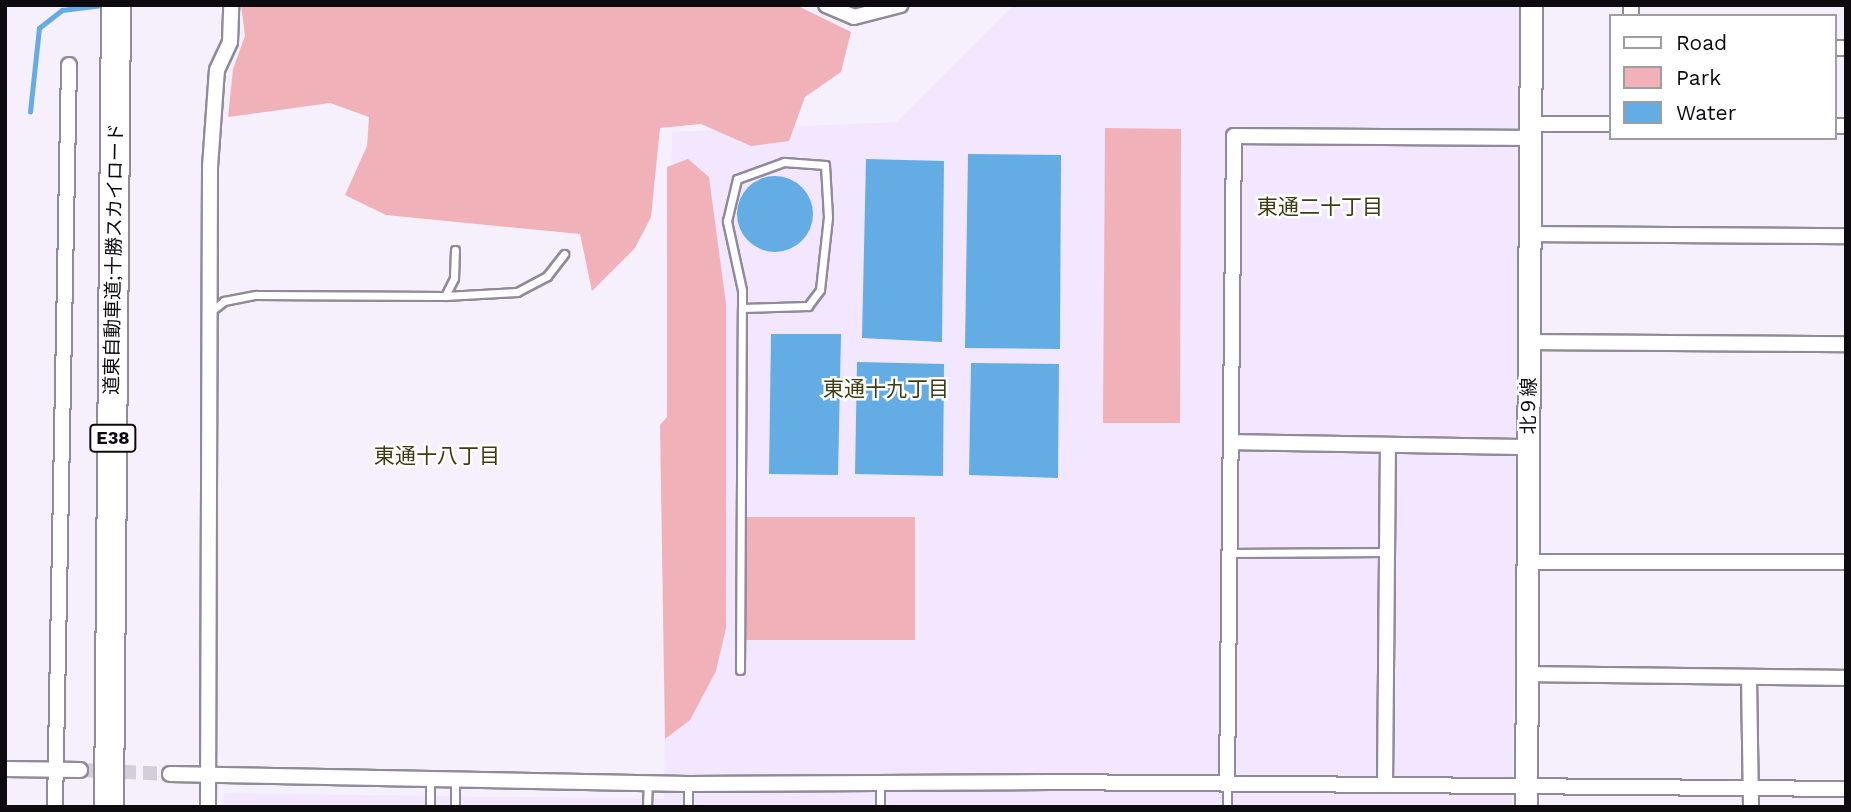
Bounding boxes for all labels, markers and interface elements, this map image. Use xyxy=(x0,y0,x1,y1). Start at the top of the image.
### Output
legend xyxy=(1610,14,1837,140)
text: Road xyxy=(1676,30,1727,55)
text: Park xyxy=(1676,65,1721,90)
text: Water xyxy=(1676,100,1736,125)
street label: 道東自動車道;十勝スカイロード xyxy=(100,123,128,395)
district label: 東通二十丁目 xyxy=(1257,194,1383,220)
district label: 東通十九丁目 xyxy=(823,376,949,402)
street label: 北９線 xyxy=(1518,378,1540,434)
road number: E38 xyxy=(88,424,138,452)
district label: 東通十八丁目 xyxy=(374,443,500,469)

